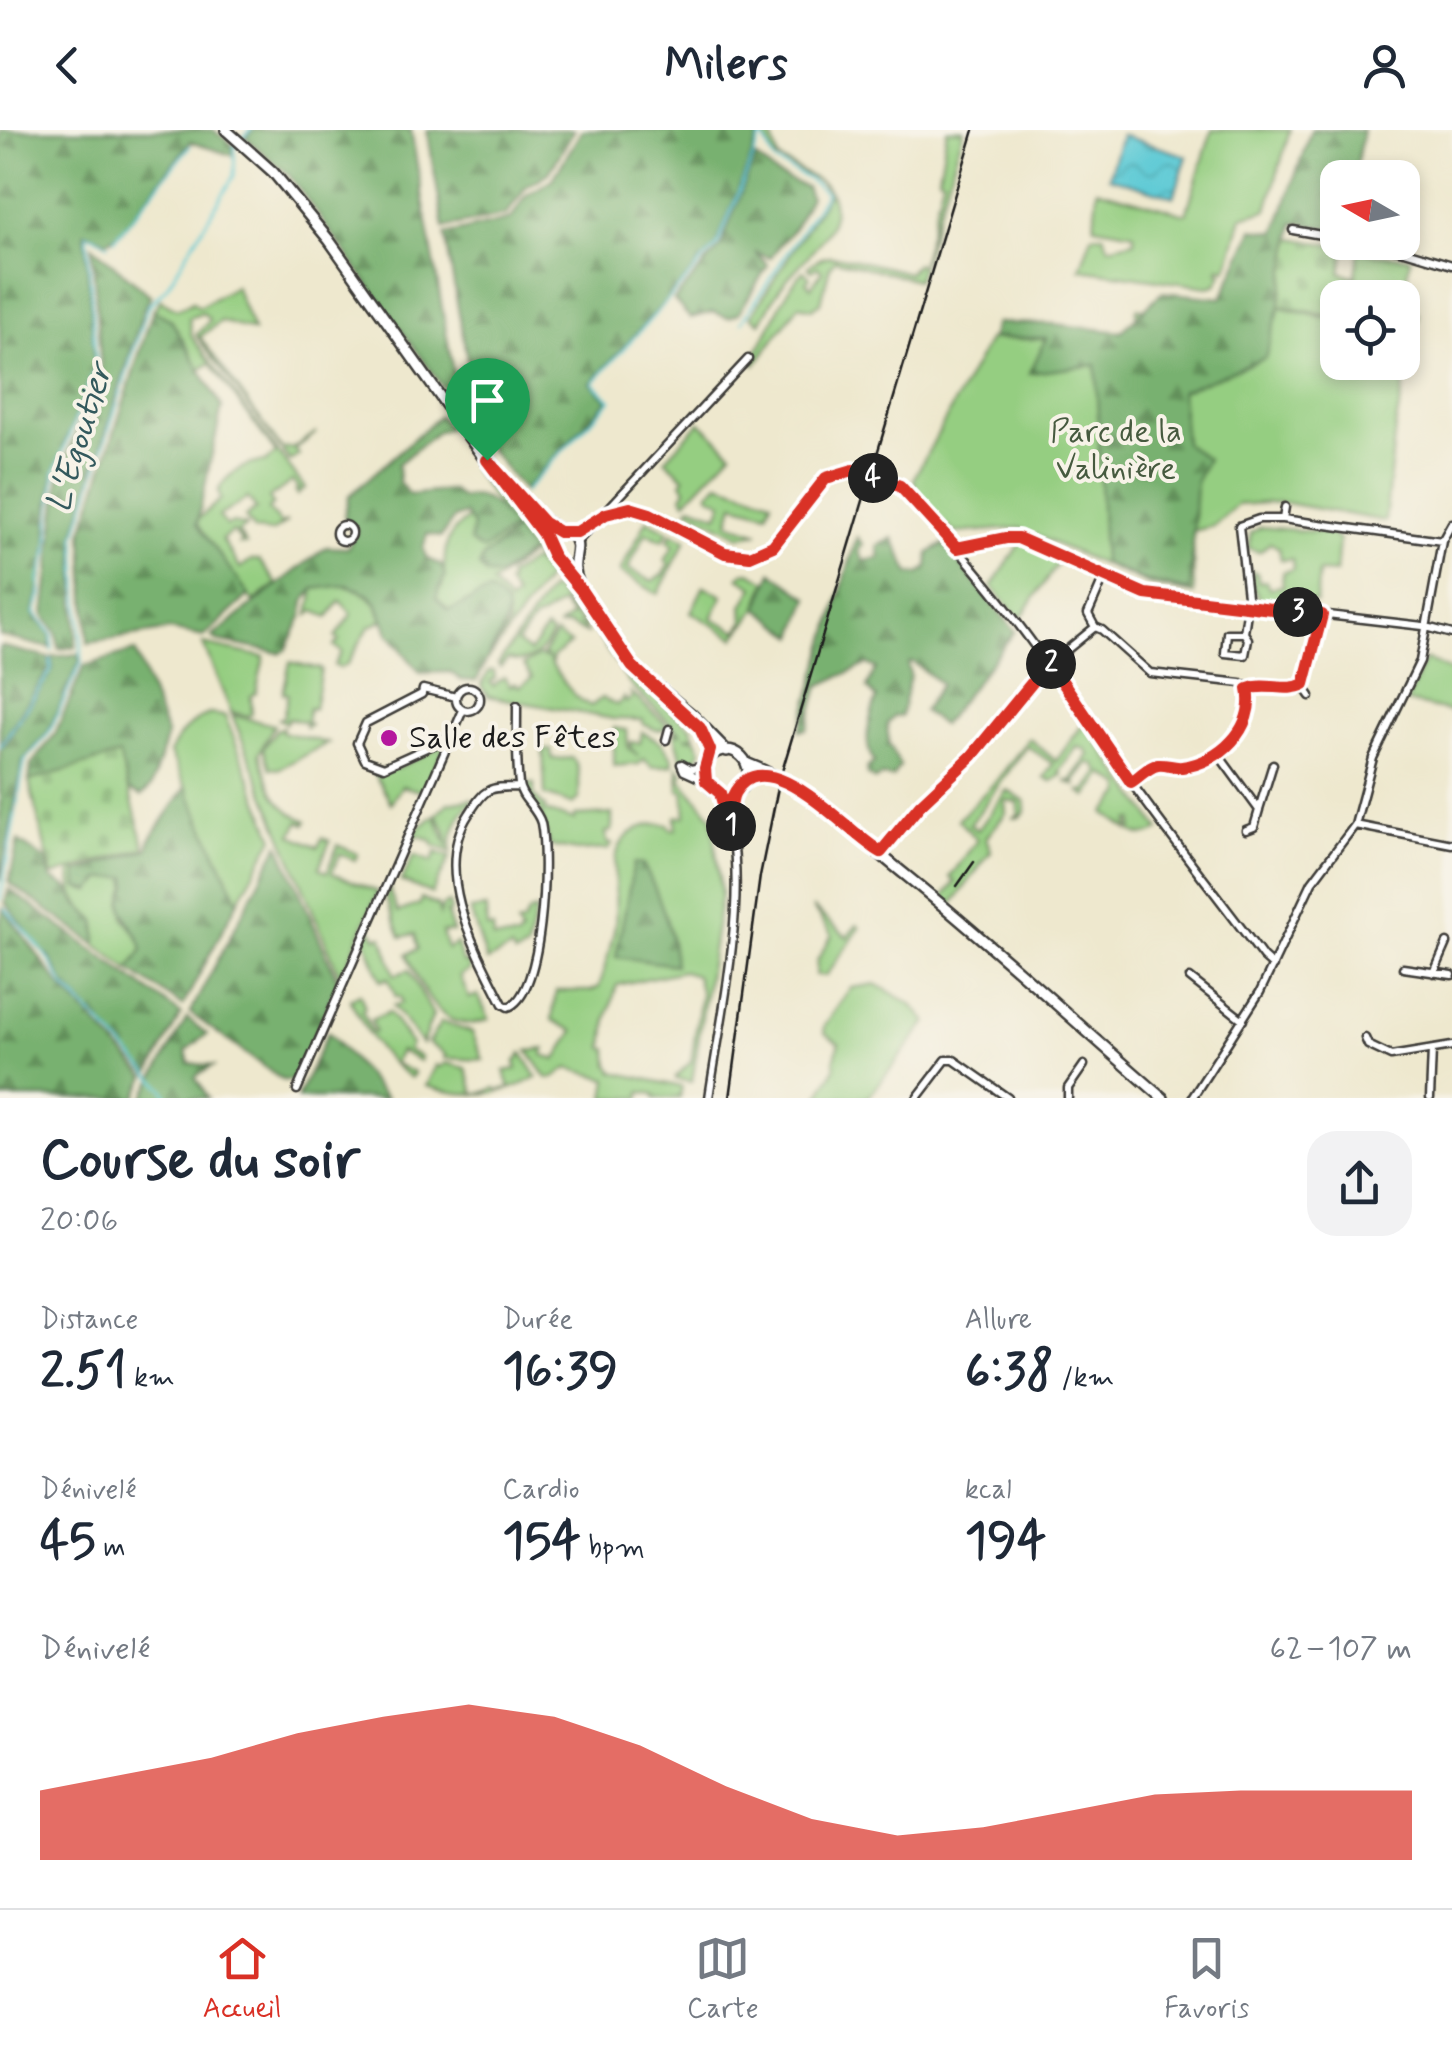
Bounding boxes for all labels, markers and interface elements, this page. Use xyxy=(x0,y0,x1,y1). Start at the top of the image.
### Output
text: Milers xyxy=(664,36,788,95)
icon: back xyxy=(40,38,95,93)
icon: person xyxy=(1357,38,1412,93)
north arrow xyxy=(1320,160,1420,260)
map controls xyxy=(1320,160,1420,380)
button: locate xyxy=(1320,280,1420,380)
water label: L'Egoutier xyxy=(36,355,125,518)
pin xyxy=(445,358,530,461)
icon: arrive xyxy=(460,373,515,428)
park label: Parc de la Valinière xyxy=(1050,411,1182,490)
pin: 4 xyxy=(848,453,898,503)
text: 4 xyxy=(865,459,881,496)
pin: 3 xyxy=(1273,587,1323,637)
text: 3 xyxy=(1292,593,1304,630)
pin: 2 xyxy=(1026,639,1076,689)
text: 2 xyxy=(1044,645,1058,682)
place label: Salle des Fêtes xyxy=(409,717,616,759)
marker: Salle des Fêtes xyxy=(378,727,400,749)
pin: 1 xyxy=(706,801,756,851)
text: 1 xyxy=(725,807,737,844)
text: Course du soir xyxy=(40,1126,360,1198)
button: share xyxy=(1307,1131,1412,1236)
text: 20:06 xyxy=(40,1200,118,1242)
text: Distance xyxy=(40,1302,138,1339)
text: Durée xyxy=(502,1302,573,1339)
text: Allure xyxy=(965,1302,1032,1339)
text: 2.51 xyxy=(40,1339,126,1405)
text: 16:39 xyxy=(502,1339,618,1405)
text: 6:38 xyxy=(965,1339,1054,1405)
text: km xyxy=(126,1360,175,1397)
text: /km xyxy=(1054,1360,1114,1397)
text: Dénivelé xyxy=(40,1472,137,1509)
text: Cardio xyxy=(502,1472,580,1509)
text: kcal xyxy=(965,1472,1012,1509)
text: 45 xyxy=(40,1509,96,1575)
text: 154 xyxy=(502,1509,581,1575)
text: 194 xyxy=(965,1509,1046,1575)
text: m xyxy=(96,1530,126,1567)
text: bpm xyxy=(581,1530,645,1567)
text: Dénivelé xyxy=(40,1628,150,1670)
text: 62–107 m xyxy=(1270,1628,1412,1670)
tab: Accueil xyxy=(203,1931,281,2028)
tab: Carte xyxy=(687,1931,759,2028)
tab: Favoris xyxy=(1164,1931,1249,2028)

